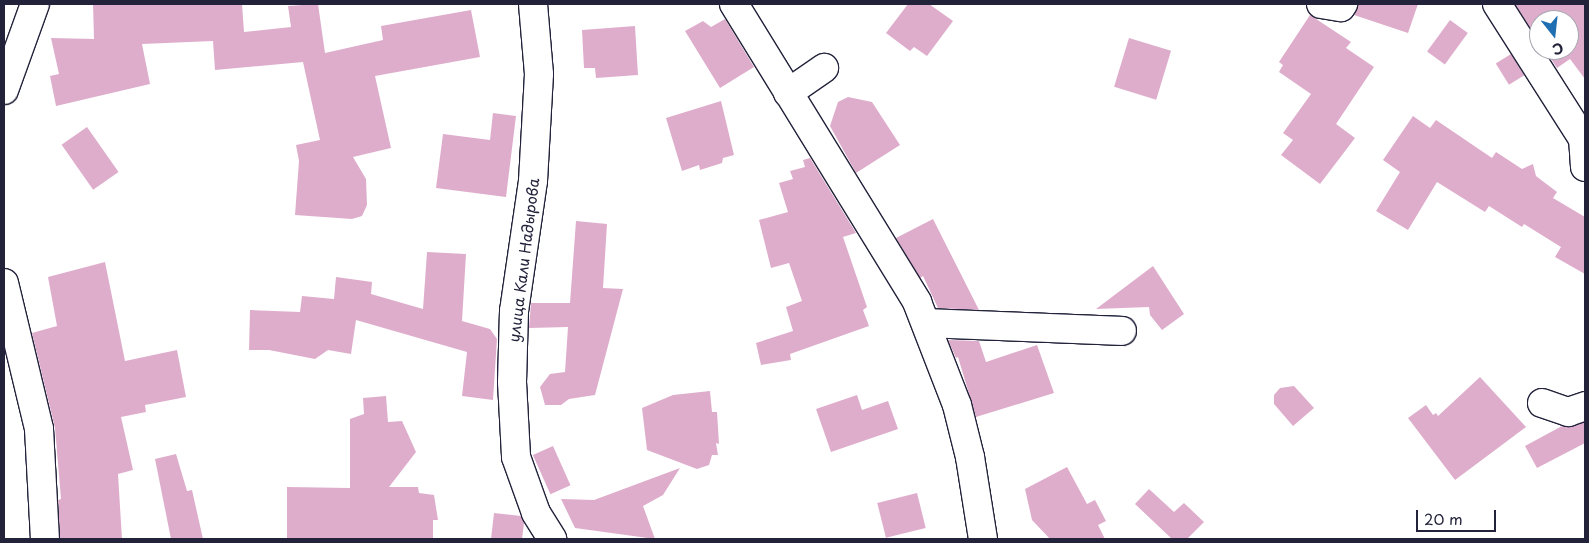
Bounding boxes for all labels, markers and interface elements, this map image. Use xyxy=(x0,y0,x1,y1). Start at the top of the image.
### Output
north arrow xyxy=(1529,10,1579,60)
text: С xyxy=(1550,37,1566,60)
street label: улица Кали Надырова xyxy=(504,176,542,344)
scale bar xyxy=(1419,500,1499,532)
text: 20 m xyxy=(1424,507,1463,530)

